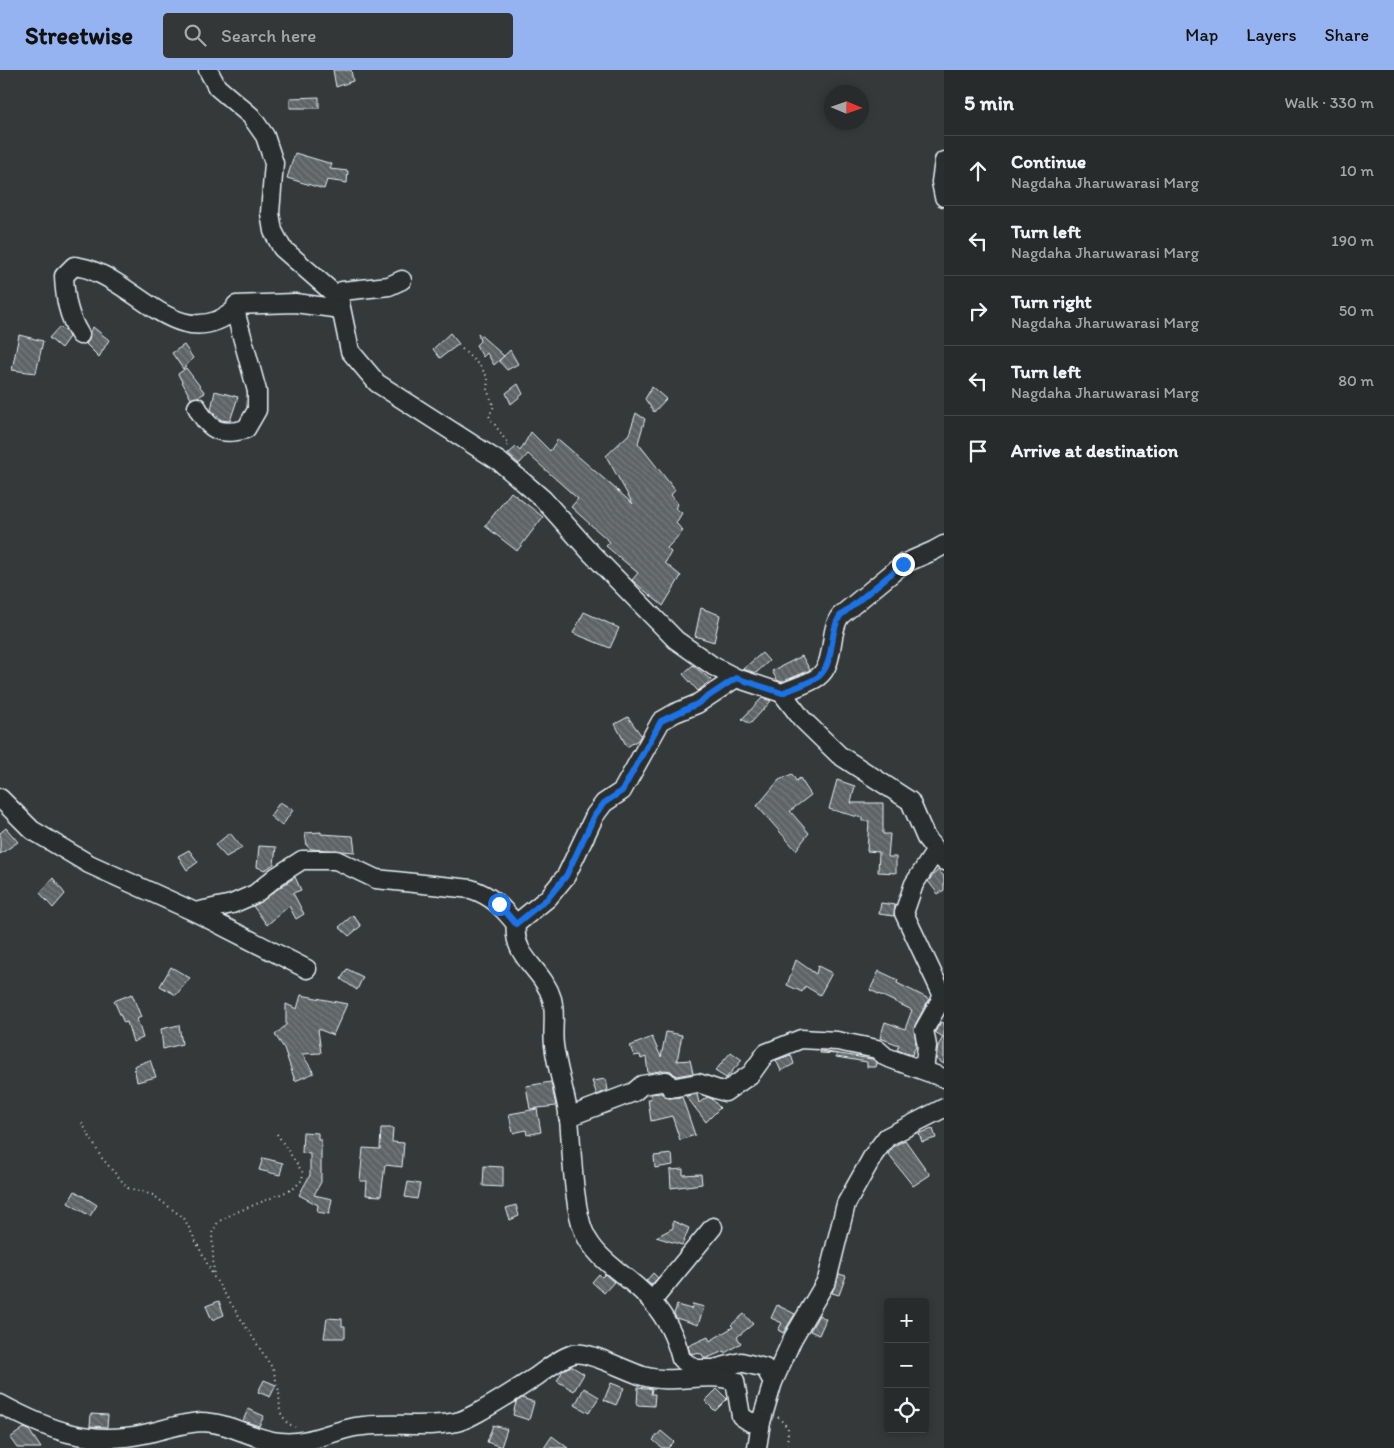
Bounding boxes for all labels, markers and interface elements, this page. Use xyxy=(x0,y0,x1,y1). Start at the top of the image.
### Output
search box xyxy=(163,13,513,58)
text: Streetwise xyxy=(25,21,133,50)
icon: search xyxy=(181,21,209,49)
text: Search here xyxy=(221,24,316,47)
text: Map xyxy=(1185,24,1218,46)
text: Layers xyxy=(1246,24,1296,46)
text: Share xyxy=(1324,24,1369,46)
north arrow xyxy=(824,85,869,130)
text: 5 min xyxy=(964,90,1014,115)
text: Walk · 330 m xyxy=(1284,93,1374,112)
text: Continue xyxy=(1011,150,1086,173)
icon: ahead xyxy=(964,157,992,185)
text: 10 m xyxy=(1340,161,1374,180)
text: Nagdaha Jharuwarasi Marg xyxy=(1011,173,1199,192)
text: Turn left xyxy=(1011,220,1081,243)
icon: left xyxy=(964,227,992,255)
text: 190 m xyxy=(1331,231,1374,250)
text: Nagdaha Jharuwarasi Marg xyxy=(1011,243,1199,262)
text: Turn right xyxy=(1011,290,1092,313)
icon: right xyxy=(964,297,992,325)
text: 50 m xyxy=(1339,301,1374,320)
text: Nagdaha Jharuwarasi Marg xyxy=(1011,313,1199,332)
text: Turn left xyxy=(1011,360,1081,383)
icon: left xyxy=(964,367,992,395)
text: 80 m xyxy=(1338,371,1374,390)
text: Nagdaha Jharuwarasi Marg xyxy=(1011,383,1199,402)
icon: arrive xyxy=(964,437,992,465)
text: Arrive at destination xyxy=(1011,439,1178,462)
route end xyxy=(892,553,915,576)
route start xyxy=(488,893,511,916)
map controls xyxy=(884,1298,929,1433)
button: + xyxy=(884,1298,929,1343)
button: − xyxy=(884,1343,929,1388)
button: locate xyxy=(884,1388,929,1433)

